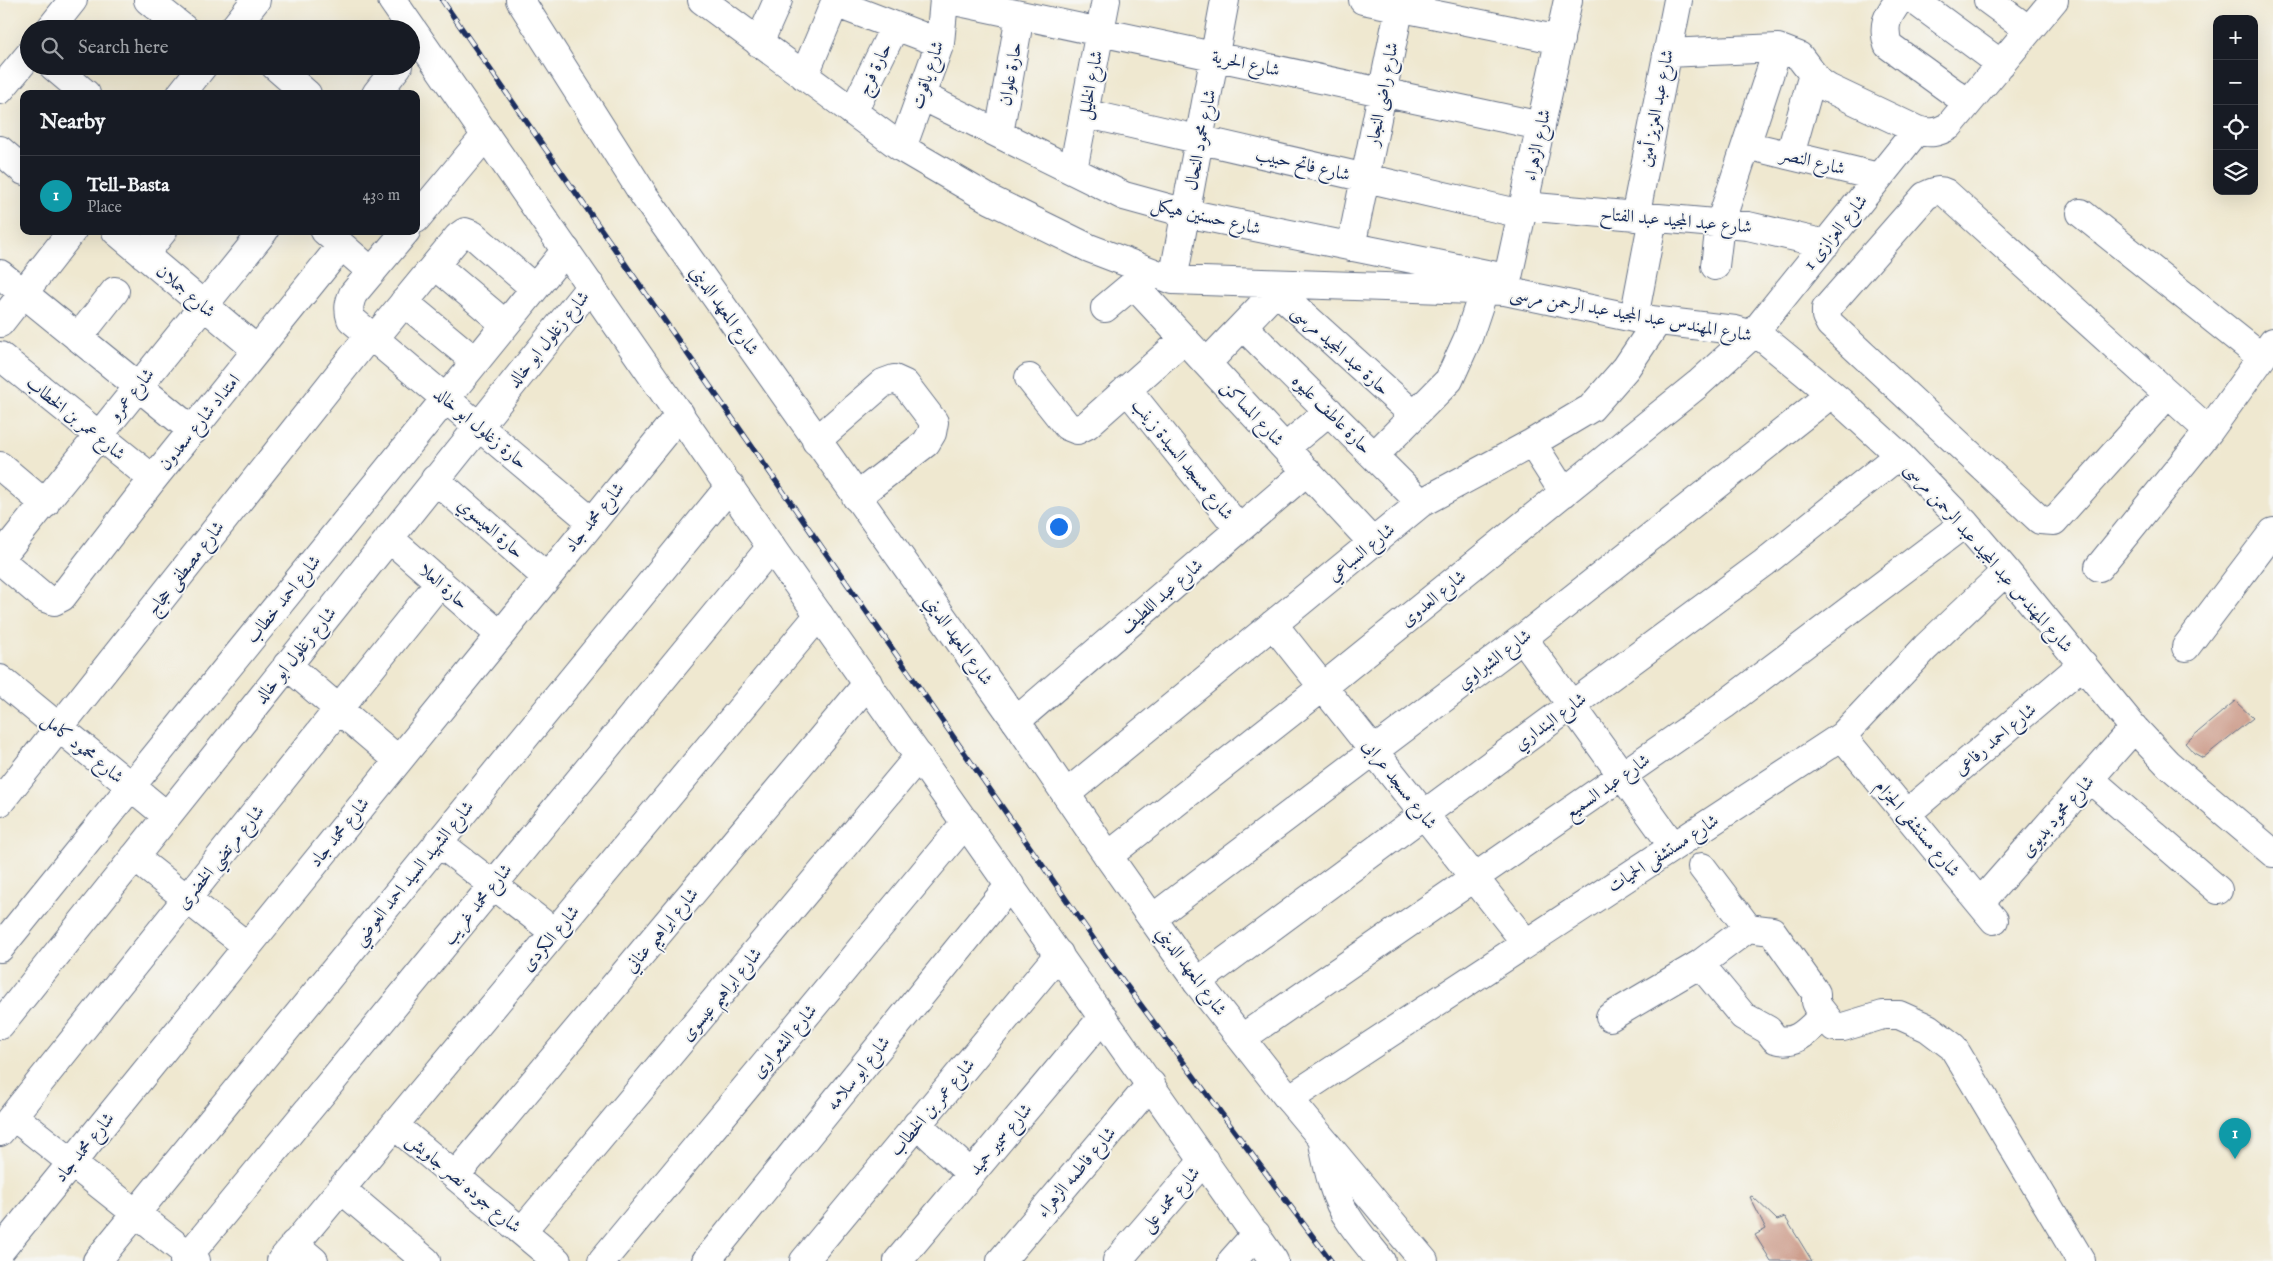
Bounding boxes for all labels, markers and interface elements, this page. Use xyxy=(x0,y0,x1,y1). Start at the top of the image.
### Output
map controls xyxy=(2213,15,2258,195)
button: + xyxy=(2213,15,2258,60)
search box xyxy=(20,20,420,75)
icon: search xyxy=(38,34,66,62)
text: Search here xyxy=(78,36,169,60)
street label: شارع ياقوت xyxy=(907,38,952,113)
street label: حارة فرج xyxy=(853,39,901,101)
street label: شارع راضى النجار xyxy=(1362,40,1407,151)
street label: حارة علوان xyxy=(995,41,1028,108)
street label: شارع الحرية xyxy=(1209,46,1282,85)
street label: شارع عبد العزيز أمين xyxy=(1632,47,1682,169)
street label: شارع الخليل xyxy=(1074,49,1111,122)
button: − xyxy=(2213,60,2258,105)
street label: شارع محمود النحال xyxy=(1180,88,1225,193)
button: locate xyxy=(2213,105,2258,150)
street label: شارع الزهراء xyxy=(1520,107,1559,184)
text: Nearby xyxy=(40,109,105,136)
street label: شارع فاتح حبيب xyxy=(1252,143,1352,190)
street label: شارع النصر xyxy=(1776,143,1847,184)
button: layers xyxy=(2213,150,2258,195)
text: Tell-Basta xyxy=(87,174,169,198)
text: 1 xyxy=(53,186,59,206)
text: 430 m xyxy=(362,186,400,206)
street label: شارع العزازى 1 xyxy=(1799,191,1875,277)
street label: شارع حسنين هيكل xyxy=(1148,194,1263,243)
text: Place xyxy=(87,198,122,218)
street label: شارع عبد المجيد عبد الفتاح xyxy=(1599,203,1753,243)
street label: شارع جملان xyxy=(149,261,220,325)
street label: شارع المعهد الديني xyxy=(682,261,763,362)
street label: شارع المهندس عبد المجيد عبد الرحمن مرسى xyxy=(1508,283,1754,350)
street label: شارع زغلول ابو خالد xyxy=(503,287,597,394)
street label: حارة عبد المجيد مرسى xyxy=(1286,301,1394,401)
street label: شارع عمرو xyxy=(103,364,162,429)
street label: امتداد شارع سعدون xyxy=(154,370,248,477)
street label: حارة عاطف عليوه xyxy=(1286,370,1376,460)
street label: شارع عمر بن الخطاب xyxy=(19,372,129,468)
street label: شارع المساكن xyxy=(1214,376,1289,453)
street label: حارة زغلول ابو خالد xyxy=(428,383,532,475)
street label: شارع مسجد السيدة زينب xyxy=(1124,395,1238,527)
street label: شارع المهندس عبد المجيد عبد الرحمن مرسى xyxy=(1897,458,2077,659)
street label: شارع محمد جاد xyxy=(560,478,632,559)
street label: حارة العيسوي xyxy=(451,494,528,566)
your location xyxy=(1046,514,1072,540)
street label: شارع مصطفى حجاج xyxy=(142,517,233,623)
street label: شارع السباعي xyxy=(1324,519,1402,589)
street label: شارع احمد خطاب xyxy=(242,551,328,650)
street label: شارع عبد اللطيف xyxy=(1115,554,1210,641)
street label: حارة العلا xyxy=(413,559,473,615)
street label: شارع العدوى xyxy=(1396,566,1473,634)
street label: شارع المعهد الديني xyxy=(916,591,997,692)
street label: شارع زغلول ابو خالد xyxy=(250,603,344,710)
street label: شارع الشبراوي xyxy=(1453,625,1538,697)
street label: شارع البنداري xyxy=(1510,688,1593,758)
street label: شارع احمد رفاعى xyxy=(1950,699,2043,783)
street label: شارع محمود كامل xyxy=(35,709,128,791)
street label: شارع مسجد عرابى xyxy=(1355,735,1441,836)
street label: شارع عبد السميع xyxy=(1561,749,1657,828)
street label: شارع محمود بديوى xyxy=(2016,771,2102,864)
street label: شارع مستشفى الجزام xyxy=(1867,775,1964,885)
street label: شارع محمد جاد xyxy=(305,793,377,874)
street label: شارع الشهيد السيد احمد العوضي xyxy=(349,797,483,954)
street label: شارع مرتضي الخضرى xyxy=(172,801,273,917)
street label: شارع مستشفى الحميات xyxy=(1604,810,1725,900)
street label: شارع محمد غريب xyxy=(438,859,520,952)
street label: شارع ابراهيم عناني xyxy=(620,884,708,981)
street label: شارع الكردى xyxy=(517,901,587,978)
street label: شارع المعهد الديني xyxy=(1148,923,1231,1023)
street label: شارع ابراهيم عيسوى xyxy=(676,943,772,1050)
street label: شارع الشعراوى xyxy=(747,1000,824,1085)
street label: شارع ابو سلامه xyxy=(822,1032,898,1117)
street label: شارع عمر بن الخطاب xyxy=(885,1054,982,1163)
street label: شارع سمير حميد xyxy=(964,1099,1040,1182)
street label: شارع محمد جاد xyxy=(50,1108,122,1189)
pin: 1 xyxy=(2219,1118,2251,1159)
street label: شارع فاطمه الزهراء xyxy=(1032,1123,1123,1225)
street label: شارع جوده نصر جاويش xyxy=(399,1129,525,1241)
street label: شارع محمد على xyxy=(1136,1162,1207,1239)

